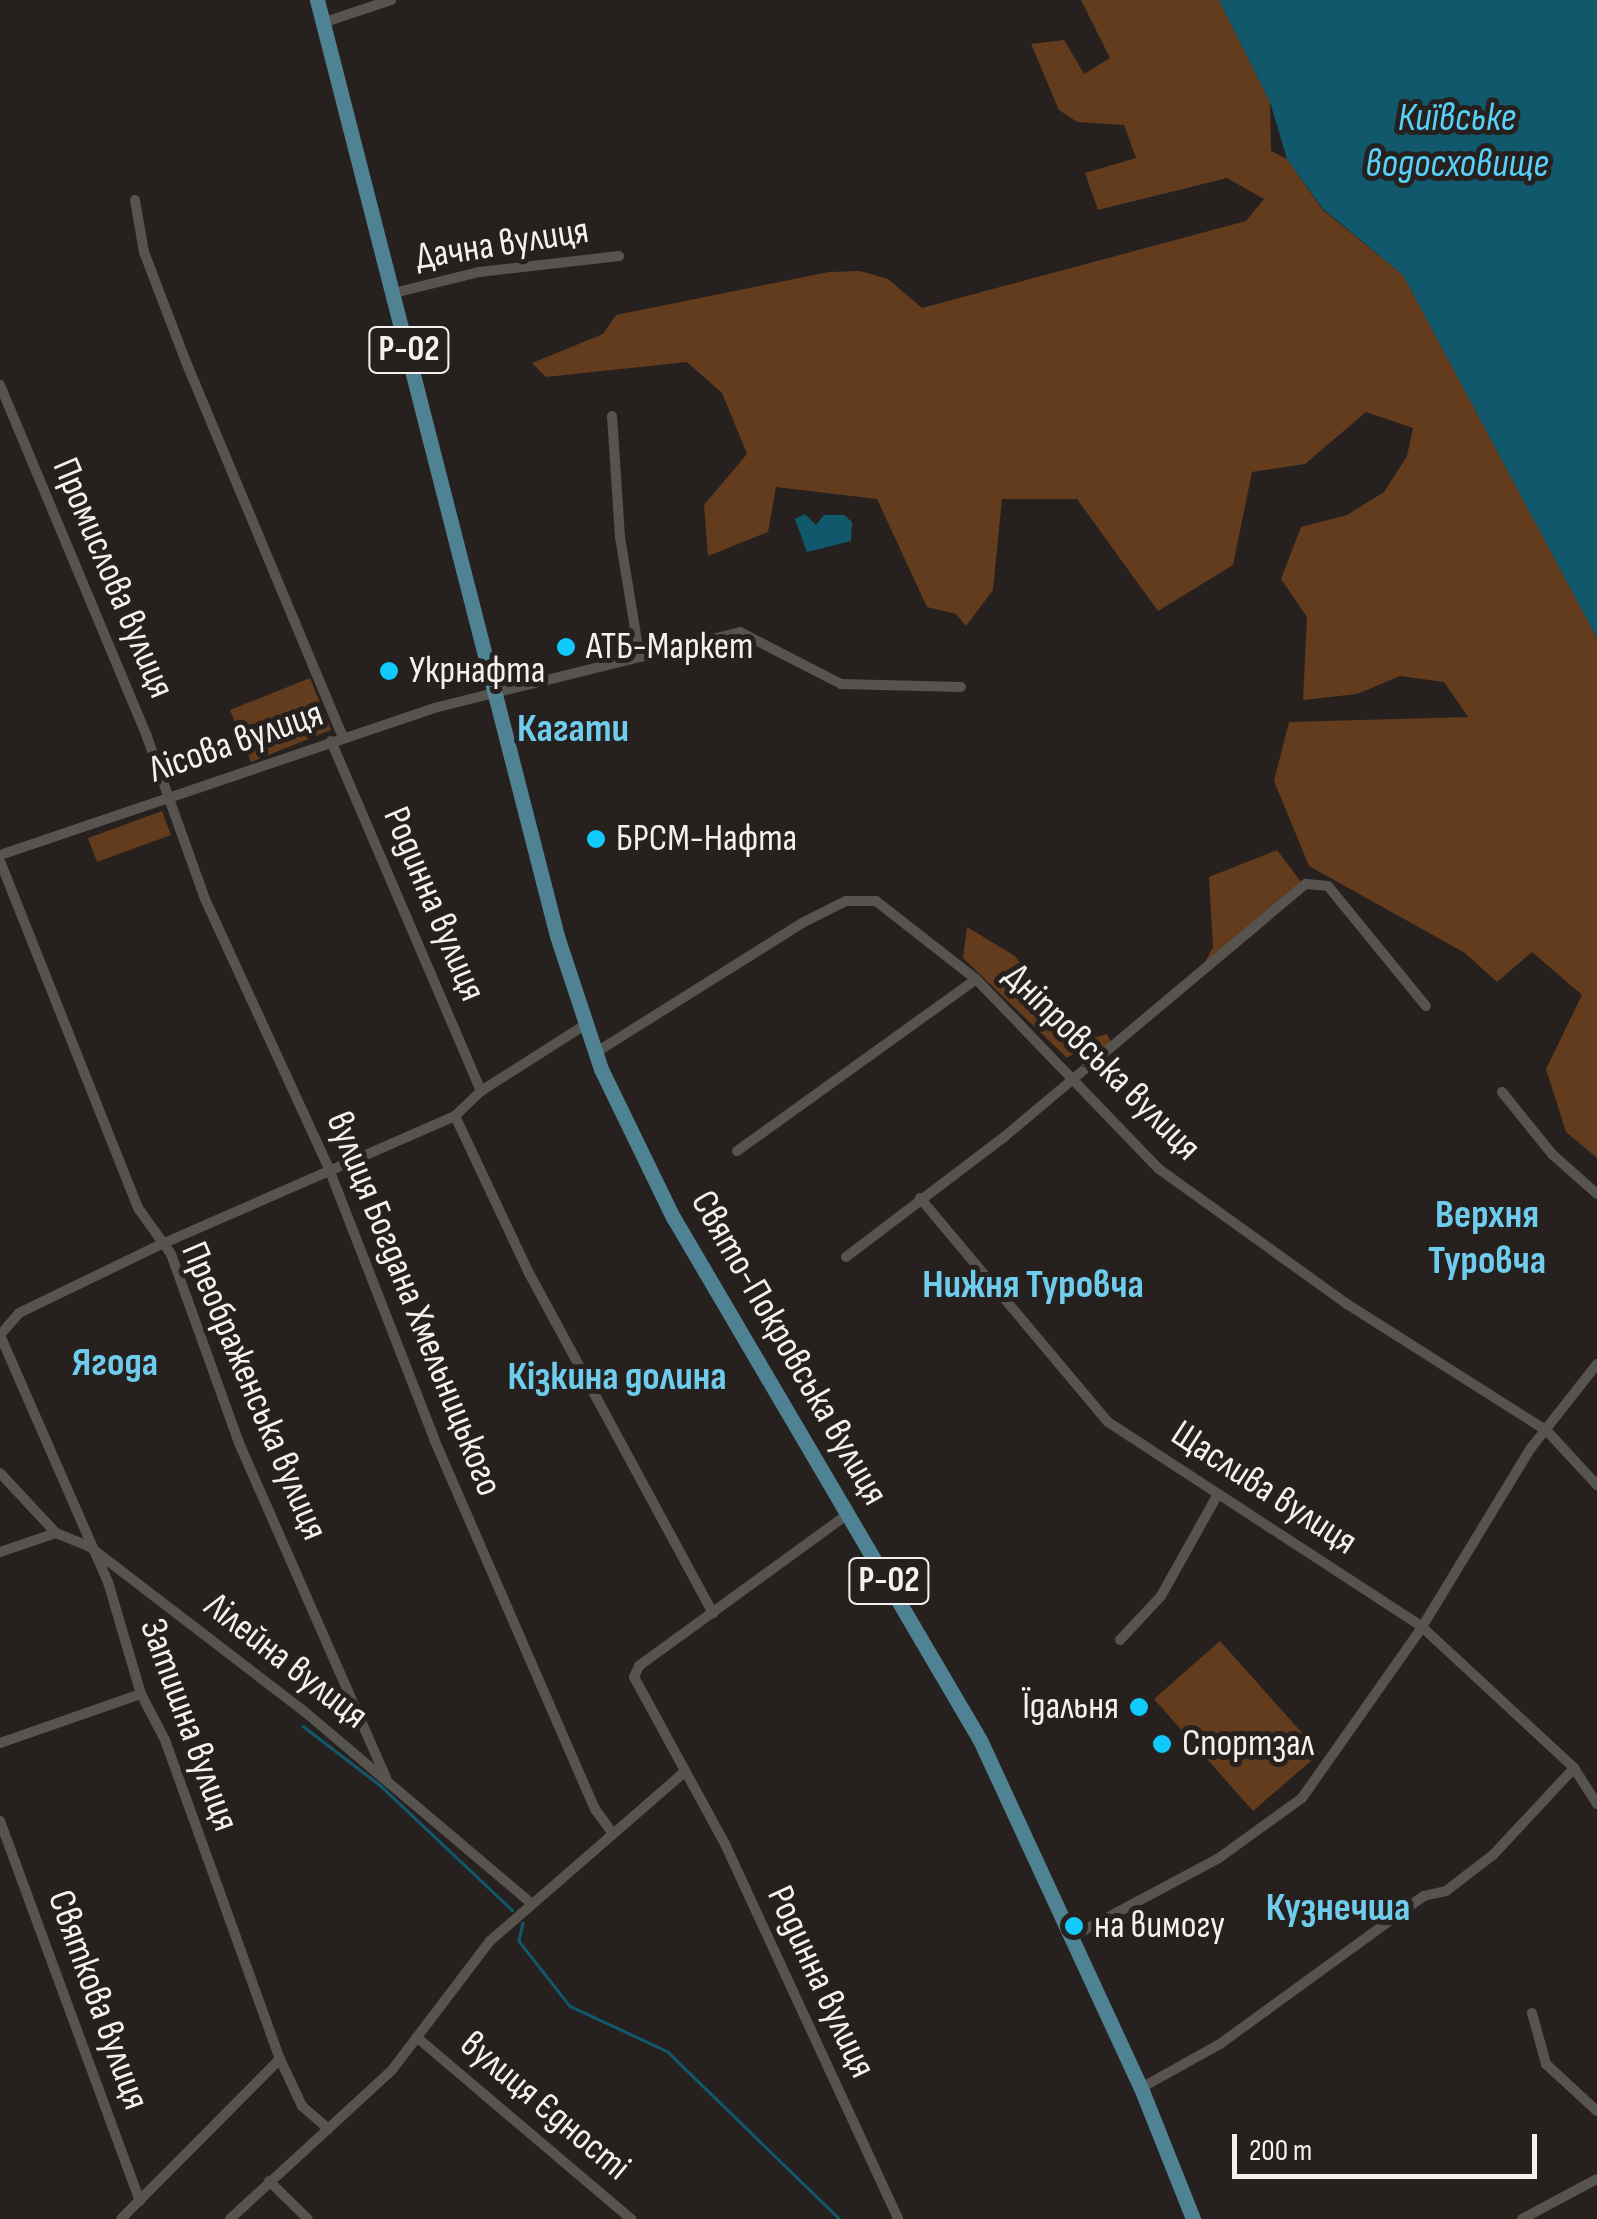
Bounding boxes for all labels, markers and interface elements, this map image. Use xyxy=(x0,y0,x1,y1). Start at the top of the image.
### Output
water label: Київське водосховище xyxy=(1365,94,1549,188)
street label: Дачна вулиця xyxy=(412,208,592,280)
road number: Р-02 xyxy=(366,320,452,380)
street label: Промислова вулиця xyxy=(42,451,184,705)
place label: АТБ-Маркет xyxy=(586,624,753,670)
marker: АТБ-Маркет xyxy=(555,636,577,658)
place label: Укрнафта xyxy=(409,648,545,694)
marker: Укрнафта xyxy=(378,660,400,682)
street label: Лісова вулиця xyxy=(143,691,329,793)
district label: Кагати xyxy=(517,705,629,753)
street label: Родинна вулиця xyxy=(373,800,495,1008)
place label: БРСМ-Нафта xyxy=(616,816,797,862)
marker: БРСМ-Нафта xyxy=(585,828,607,850)
street label: Дніпровська вулиця xyxy=(994,954,1210,1170)
street label: вулиця Богдана Хмельницького xyxy=(316,1105,512,1503)
street label: Свято-Покровська вулиця xyxy=(680,1183,898,1513)
district label: Верхня Туровча xyxy=(1428,1191,1546,1285)
street label: Преображенська вулиця xyxy=(171,1235,337,1547)
district label: Нижня Туровча xyxy=(922,1261,1144,1309)
district label: Ягода xyxy=(72,1339,158,1387)
district label: Кізкина долина xyxy=(507,1353,727,1401)
street label: Щаслива вулиця xyxy=(1163,1411,1365,1565)
road number: Р-02 xyxy=(846,1551,932,1611)
street label: Лілейна вулиця xyxy=(195,1583,377,1739)
street label: Затишна вулиця xyxy=(130,1613,248,1837)
place label: Їдальня xyxy=(1022,1684,1119,1730)
marker: Їдальня xyxy=(1128,1696,1150,1718)
place label: Спортзал xyxy=(1182,1721,1314,1767)
marker: Спортзал xyxy=(1151,1733,1173,1755)
street label: Родинна вулиця xyxy=(757,1879,885,2085)
street label: Святкова вулиця xyxy=(37,1884,159,2116)
district label: Кузнечша xyxy=(1266,1884,1410,1932)
place label: на вимогу xyxy=(1094,1903,1225,1949)
marker: на вимогу xyxy=(1063,1915,1085,1937)
street label: вулиця Єдності xyxy=(451,2022,639,2190)
scale bar xyxy=(1237,2114,1542,2176)
text: 200 m xyxy=(1249,2133,1312,2169)

